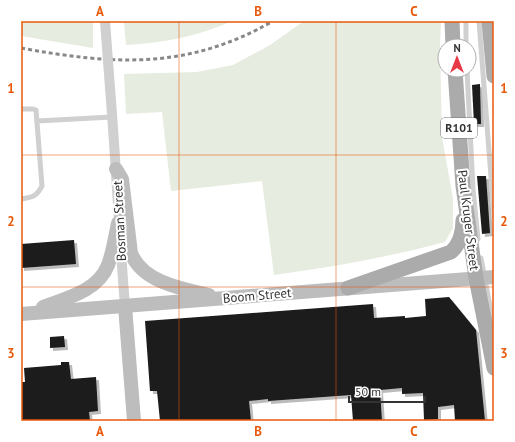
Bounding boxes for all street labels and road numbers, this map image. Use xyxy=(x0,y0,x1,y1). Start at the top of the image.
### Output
road number: R101 xyxy=(441,118,477,138)
street label: Paul Kruger Street xyxy=(454,169,483,272)
street label: Bosman Street xyxy=(109,180,130,262)
street label: Boom Street xyxy=(222,284,293,307)

